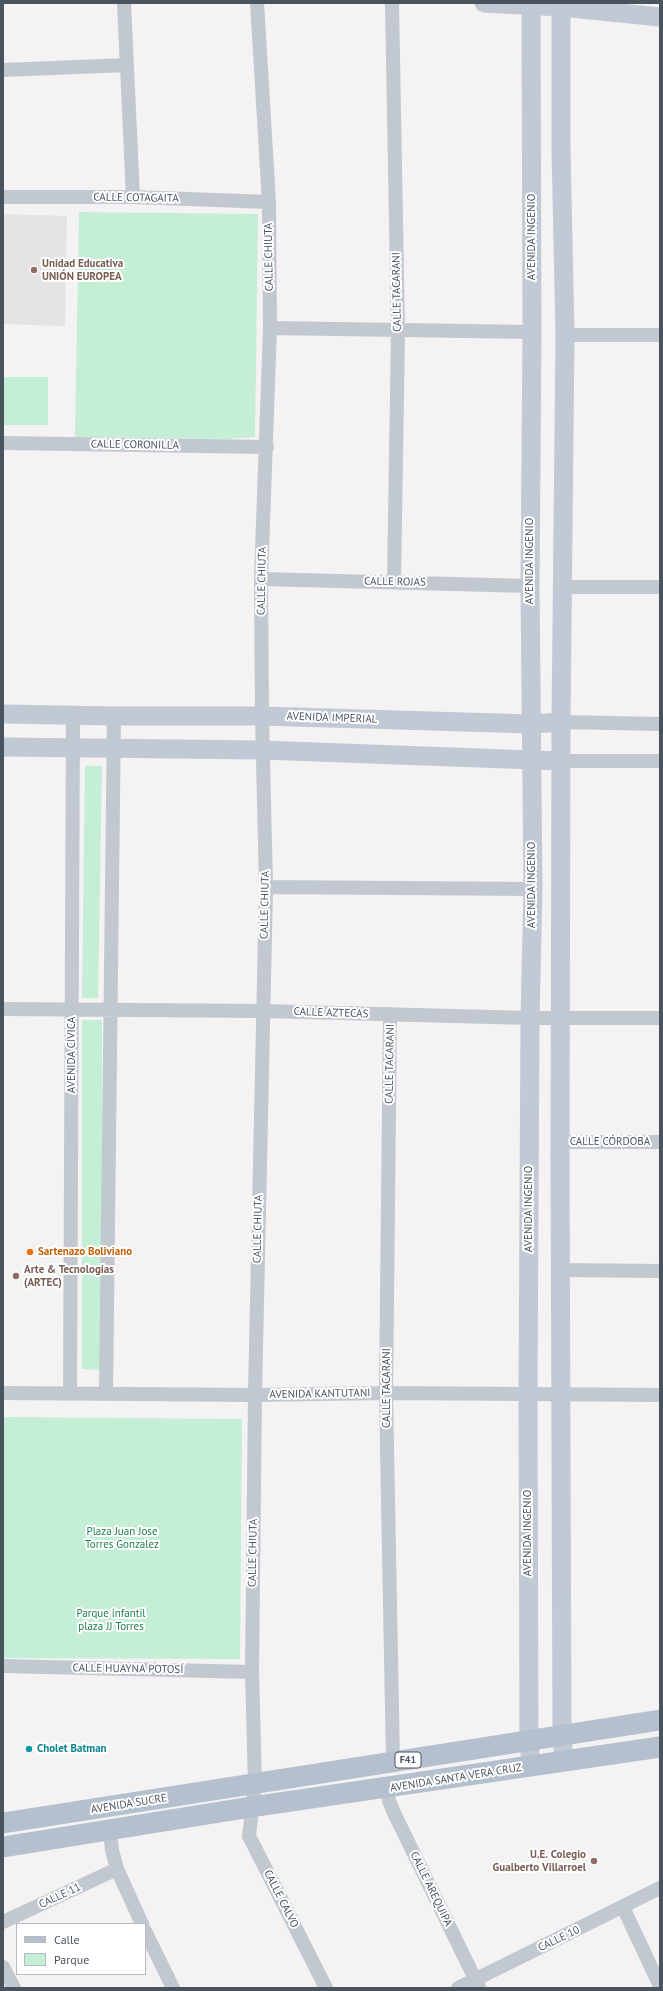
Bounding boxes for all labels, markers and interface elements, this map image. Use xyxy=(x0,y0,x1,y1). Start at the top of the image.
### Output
street label: CALLE COTAGAITA xyxy=(93,191,179,205)
street label: AVENIDA INGENIO xyxy=(525,194,539,280)
street label: CALLE CHIUTA xyxy=(262,223,276,291)
street label: CALLE TACARANI xyxy=(390,252,404,332)
place label: Unidad Educativa UNIÓN EUROPEA xyxy=(42,257,123,283)
marker: Unidad Educativa UNIÓN EUROPEA xyxy=(29,265,39,275)
street label: CALLE CORONILLA xyxy=(91,438,179,452)
street label: AVENIDA INGENIO xyxy=(523,518,537,604)
street label: CALLE CHIUTA xyxy=(255,547,269,615)
street label: CALLE ROJAS xyxy=(364,575,426,589)
street label: AVENIDA IMPERIAL xyxy=(286,710,378,726)
street label: AVENIDA INGENIO xyxy=(525,842,539,928)
street label: CALLE CHIUTA xyxy=(258,871,272,939)
street label: CALLE AZTECAS xyxy=(293,1005,369,1021)
street label: AVENIDA CÍVICA xyxy=(65,1017,79,1093)
street label: CALLE TACARANI xyxy=(383,1024,397,1104)
street label: CALLE CÓRDOBA xyxy=(570,1135,650,1149)
street label: AVENIDA INGENIO xyxy=(522,1166,536,1252)
street label: CALLE CHIUTA xyxy=(251,1195,265,1263)
place label: Sartenazo Boliviano xyxy=(38,1245,132,1259)
marker: Sartenazo Boliviano xyxy=(25,1247,35,1257)
place label: Arte & Tecnologías (ARTEC) xyxy=(24,1263,114,1289)
marker: Arte & Tecnologías (ARTEC) xyxy=(11,1271,21,1281)
street label: CALLE TACARANI xyxy=(380,1348,394,1428)
street label: AVENIDA KANTUTANI xyxy=(269,1387,371,1401)
street label: AVENIDA INGENIO xyxy=(521,1490,535,1576)
street label: CALLE CHIUTA xyxy=(246,1519,260,1587)
park label: Plaza Juan Jose Torres Gonzalez xyxy=(85,1525,159,1551)
park label: Parque infantil plaza JJ Torres xyxy=(76,1607,146,1633)
street label: CALLE HUAYNA POTOSÍ xyxy=(72,1661,184,1677)
place label: Cholet Batman xyxy=(37,1742,107,1756)
marker: Cholet Batman xyxy=(24,1744,34,1754)
road number: F41 xyxy=(395,1752,421,1768)
street label: AVENIDA SANTA VERA CRUZ xyxy=(389,1761,523,1795)
street label: AVENIDA SUCRE xyxy=(90,1791,168,1817)
place label: U.E. Colegio Gualberto Villarroel xyxy=(493,1848,586,1874)
street label: CALLE AREQUIPA xyxy=(407,1850,455,1928)
marker: U.E. Colegio Gualberto Villarroel xyxy=(589,1856,599,1866)
street label: CALLE CALVO xyxy=(261,1868,301,1930)
street label: CALLE 11 xyxy=(37,1881,83,1911)
legend xyxy=(16,1923,146,1975)
street label: CALLE 10 xyxy=(536,1923,582,1955)
text: Calle xyxy=(54,1932,80,1947)
text: Parque xyxy=(54,1952,89,1967)

